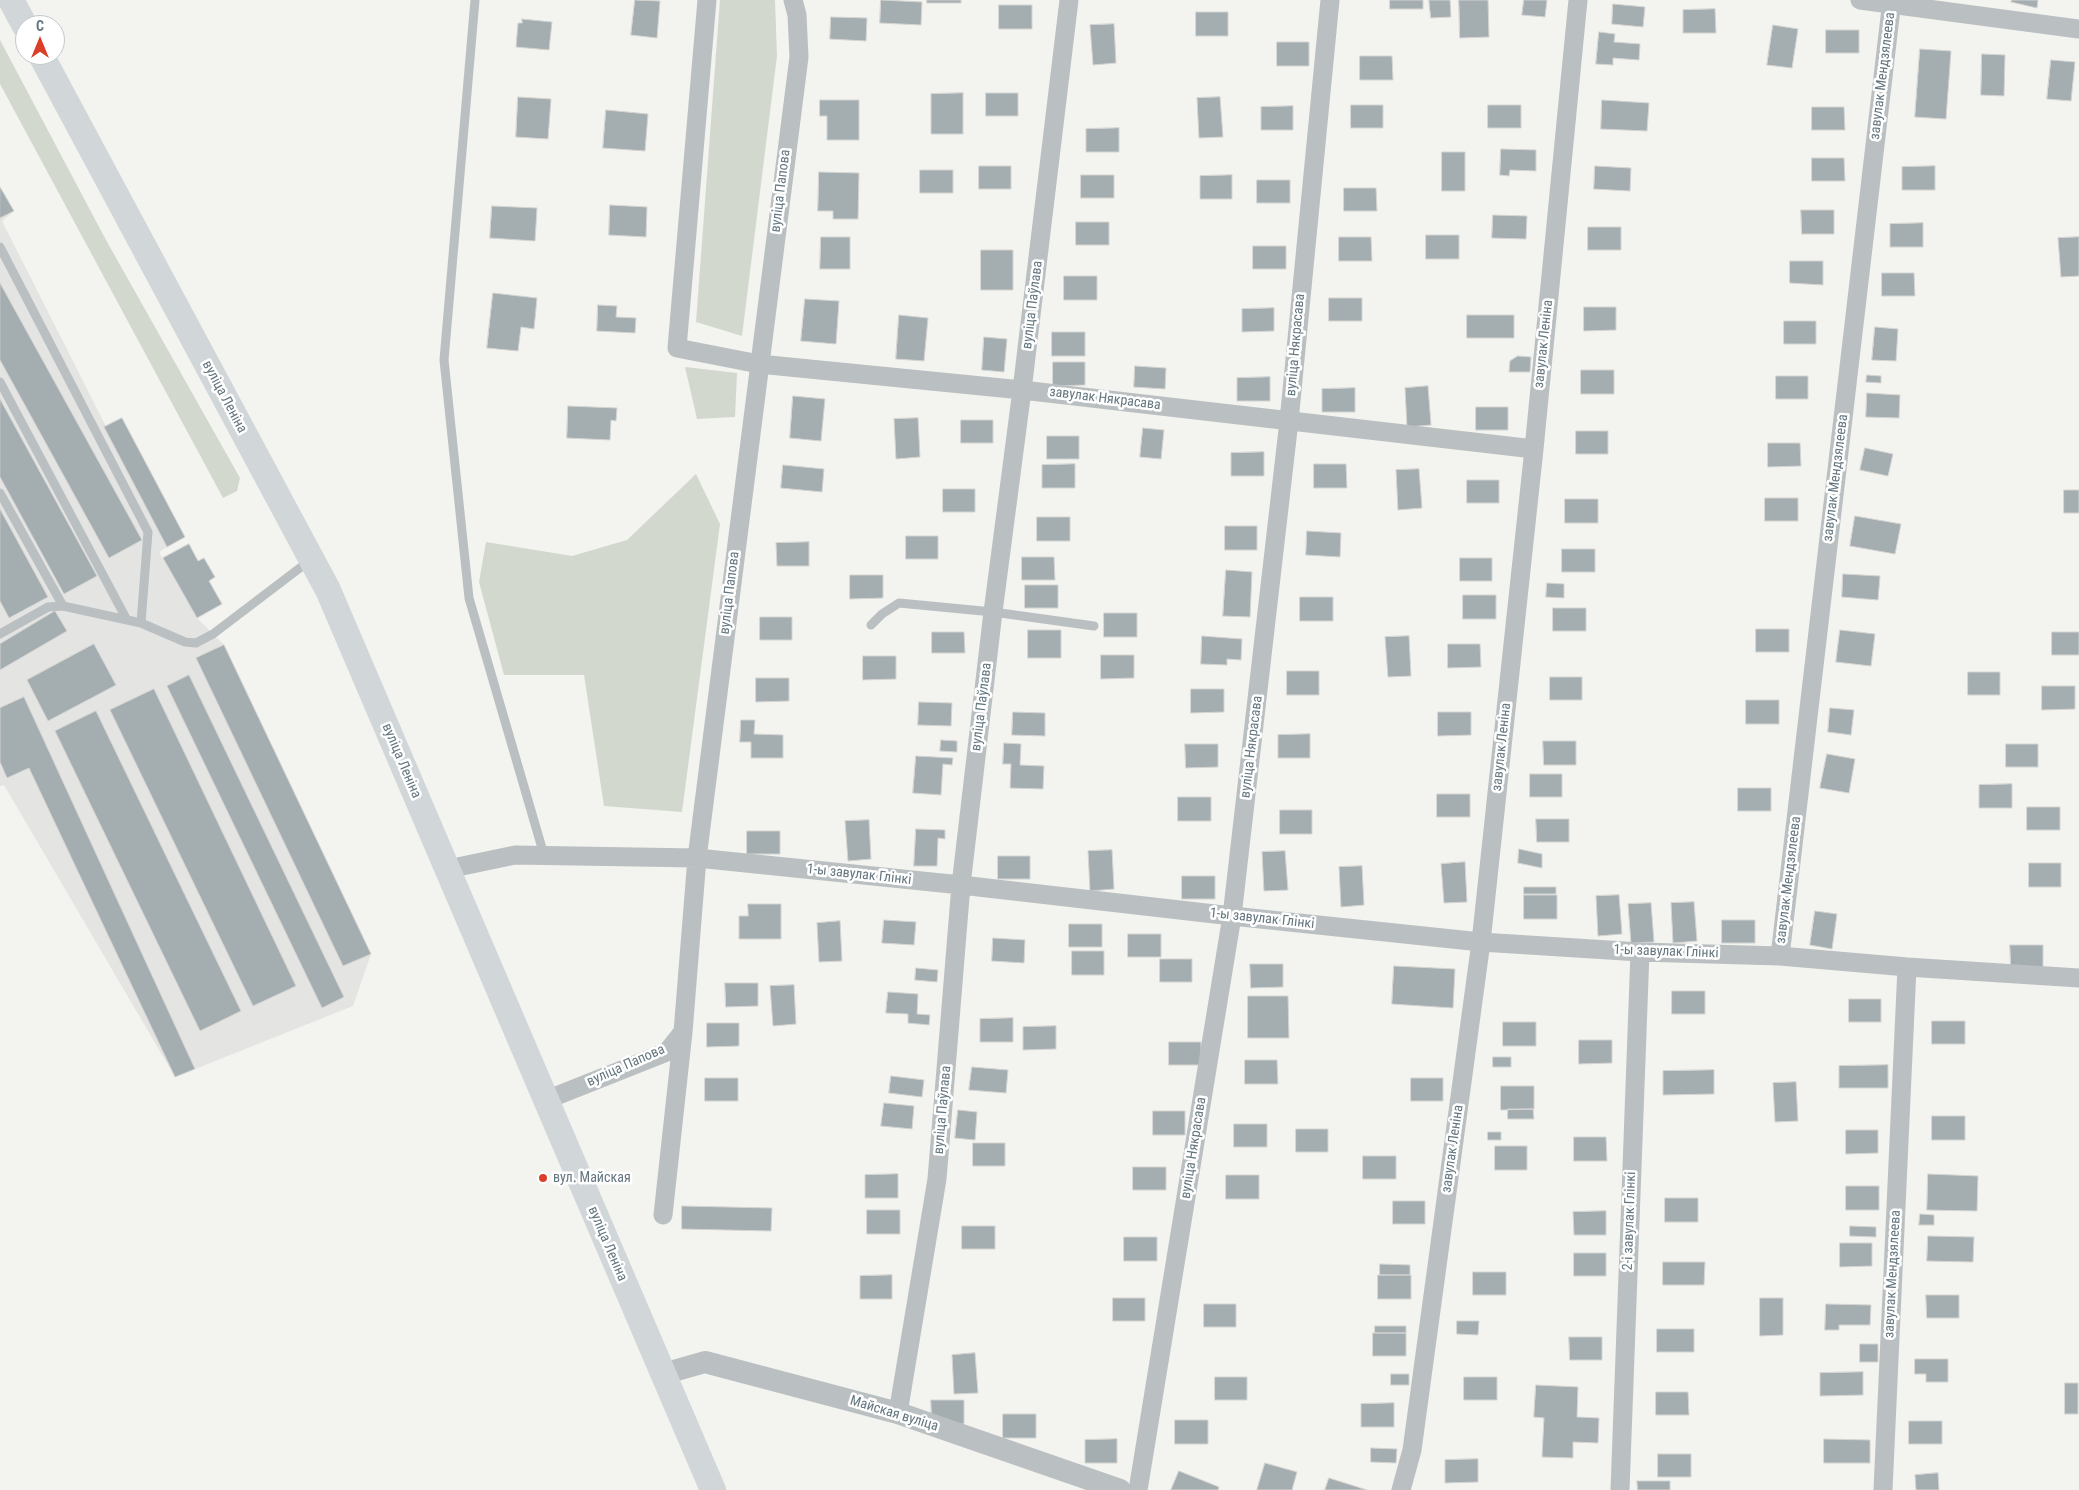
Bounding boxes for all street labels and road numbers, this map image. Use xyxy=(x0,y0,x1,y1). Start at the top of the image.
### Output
street label: завулак Мендзялеева xyxy=(1867,11,1899,141)
street label: вуліца Папова xyxy=(768,149,794,233)
street label: вуліца Паўлава xyxy=(1019,260,1047,350)
street label: вуліца Някрасава xyxy=(1283,293,1309,397)
street label: завулак Леніна xyxy=(1531,299,1557,389)
street label: вуліца Леніна xyxy=(198,358,250,436)
street label: завулак Някрасава xyxy=(1048,384,1162,414)
street label: завулак Мендзялеева xyxy=(1820,413,1852,543)
street label: вуліца Папова xyxy=(717,551,743,635)
street label: вуліца Паўлава xyxy=(968,662,996,752)
street label: вуліца Някрасава xyxy=(1237,695,1267,799)
street label: завулак Леніна xyxy=(1489,702,1515,792)
street label: вуліца Леніна xyxy=(378,721,424,801)
street label: завулак Мендзялеева xyxy=(1773,815,1805,945)
street label: 1-ы завулак Глінкі xyxy=(806,861,912,889)
street label: 1-ы завулак Глінкі xyxy=(1209,905,1315,933)
street label: 1-ы завулак Глінкі xyxy=(1613,942,1719,962)
street label: вуліца Папова xyxy=(584,1041,668,1091)
street label: вуліца Паўлава xyxy=(931,1065,955,1155)
street label: вуліца Някрасава xyxy=(1178,1096,1210,1200)
street label: завулак Леніна xyxy=(1439,1104,1467,1194)
street label: 2-і завулак Глінкі xyxy=(1620,1171,1640,1271)
street label: вуліца Леніна xyxy=(584,1204,630,1284)
street label: завулак Мендзялеева xyxy=(1881,1210,1905,1338)
street label: Майская вуліца xyxy=(848,1393,940,1435)

